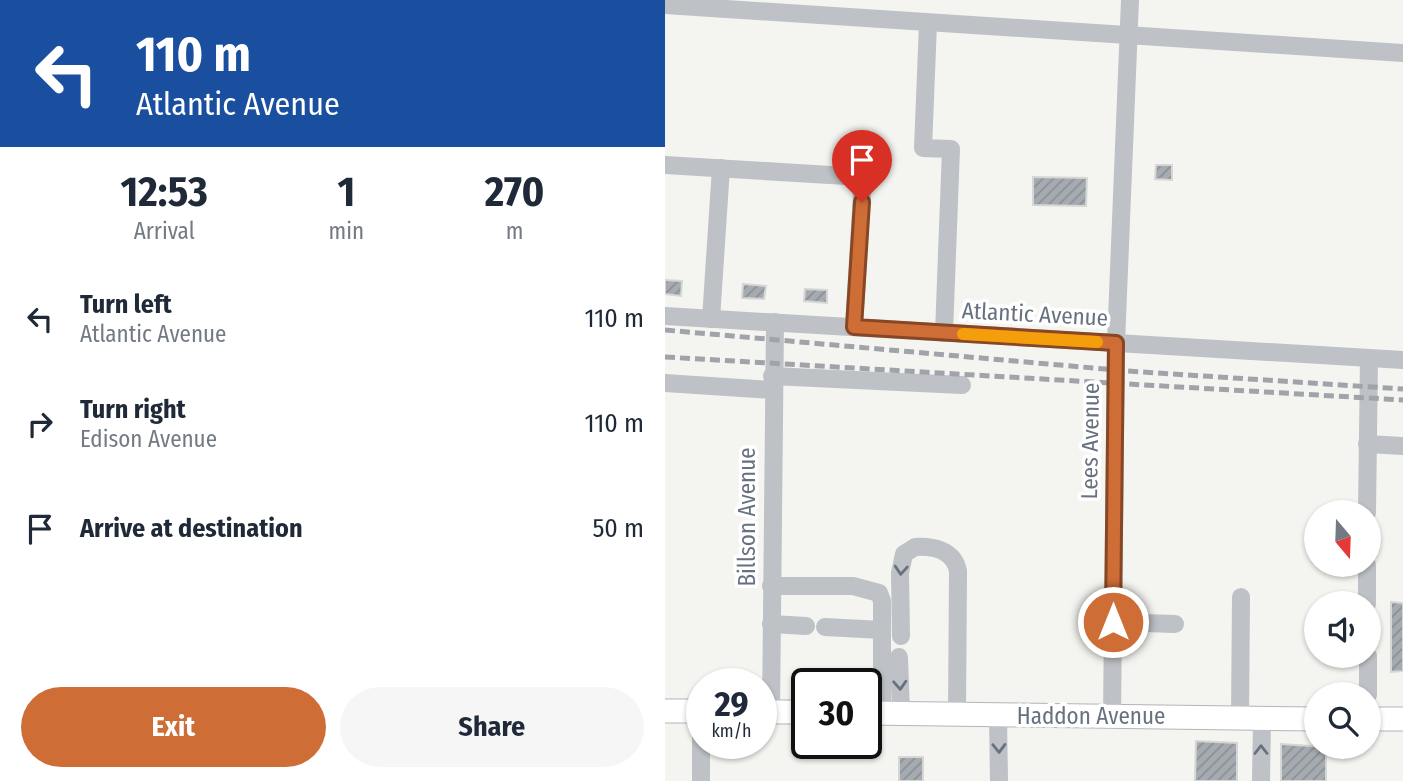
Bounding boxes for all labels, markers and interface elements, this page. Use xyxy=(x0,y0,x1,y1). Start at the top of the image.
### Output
text: 110 m xyxy=(136,25,251,84)
icon: left xyxy=(21,28,112,119)
text: Atlantic Avenue xyxy=(136,85,340,123)
pin xyxy=(832,130,892,202)
icon: arrive xyxy=(843,141,881,179)
text: 12:53 xyxy=(121,167,208,217)
text: 1 xyxy=(337,167,355,217)
text: 270 xyxy=(485,167,544,217)
text: Arrival xyxy=(134,217,195,245)
text: min xyxy=(328,217,364,245)
text: m xyxy=(506,217,523,245)
text: Turn left xyxy=(80,289,172,320)
street label: Atlantic Avenue xyxy=(961,296,1109,332)
icon: left xyxy=(21,300,59,338)
text: 110 m xyxy=(584,303,644,334)
text: Atlantic Avenue xyxy=(80,320,226,348)
street label: Lees Avenue xyxy=(1075,382,1105,500)
text: Turn right xyxy=(80,394,186,425)
icon: right xyxy=(21,405,59,443)
text: 110 m xyxy=(584,408,644,439)
text: Edison Avenue xyxy=(80,425,217,453)
street label: Billson Avenue xyxy=(733,447,761,587)
north arrow xyxy=(1304,500,1381,578)
map controls xyxy=(1304,500,1381,759)
icon: arrive xyxy=(21,510,59,548)
text: Arrive at destination xyxy=(80,513,303,544)
text: 50 m xyxy=(592,513,644,544)
one-way arrow xyxy=(894,565,909,576)
position arrow xyxy=(1076,585,1150,659)
button: sound xyxy=(1304,591,1381,668)
speed limit sign: 30 xyxy=(791,668,882,759)
one-way arrow xyxy=(893,680,908,691)
button: search xyxy=(1304,682,1381,759)
text: 29 xyxy=(714,683,749,725)
button: Exit xyxy=(21,687,326,767)
button: Share xyxy=(340,687,644,767)
street label: Haddon Avenue xyxy=(1017,702,1165,730)
text: km/h xyxy=(711,720,752,742)
one-way arrow xyxy=(991,744,1007,754)
one-way arrow xyxy=(1253,744,1269,754)

